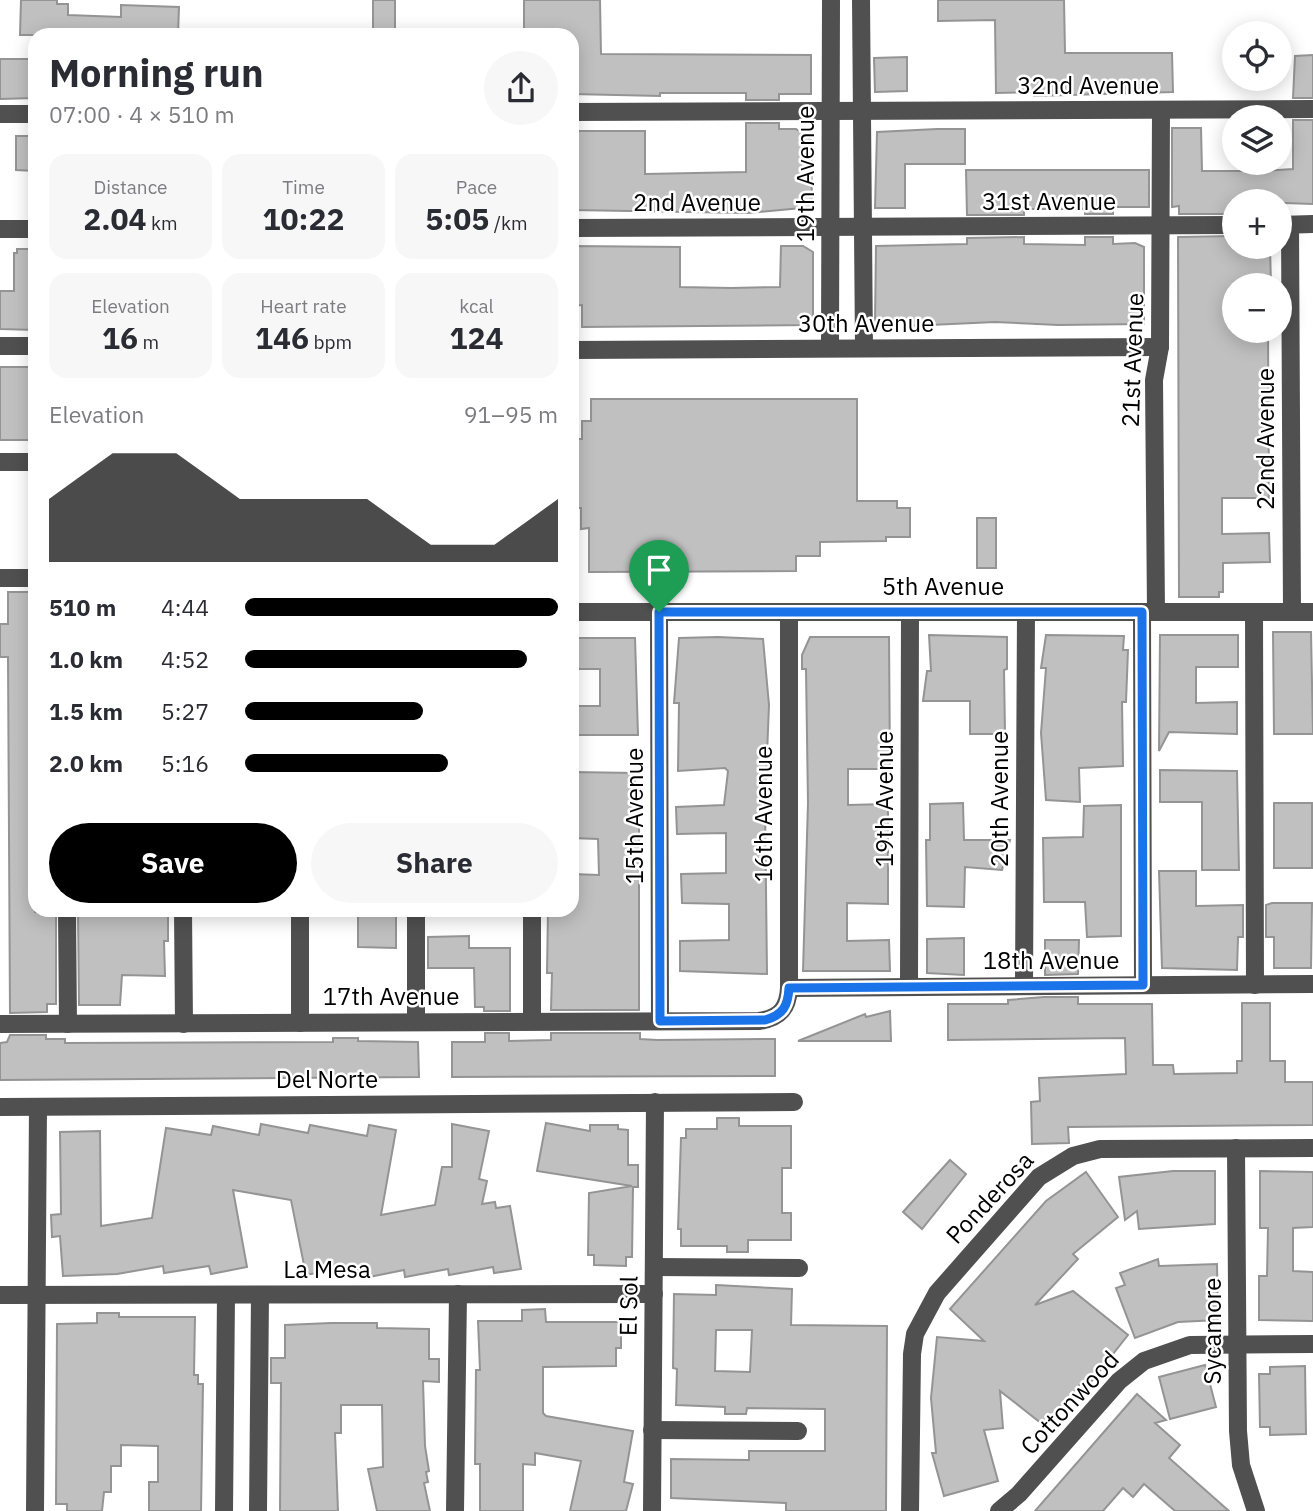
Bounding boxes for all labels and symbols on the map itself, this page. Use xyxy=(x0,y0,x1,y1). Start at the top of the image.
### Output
street label: 32nd Avenue xyxy=(1017,69,1159,101)
street label: 19th Avenue xyxy=(789,106,821,242)
street label: 31st Avenue xyxy=(982,185,1116,217)
street label: 2nd Avenue xyxy=(633,186,761,218)
street label: 21st Avenue xyxy=(1114,292,1150,428)
street label: 30th Avenue xyxy=(798,307,934,339)
street label: 22nd Avenue xyxy=(1249,368,1281,510)
pin xyxy=(629,540,689,612)
street label: 5th Avenue xyxy=(882,570,1004,602)
street label: 19th Avenue xyxy=(868,731,900,867)
street label: 20th Avenue xyxy=(983,731,1015,867)
street label: 16th Avenue xyxy=(747,746,779,882)
street label: 15th Avenue xyxy=(618,748,650,884)
street label: 18th Avenue xyxy=(983,944,1119,976)
street label: 17th Avenue xyxy=(323,980,459,1012)
street label: Del Norte xyxy=(276,1063,378,1095)
street label: Ponderosa xyxy=(938,1144,1040,1250)
street label: La Mesa xyxy=(283,1253,371,1285)
street label: El Sol xyxy=(611,1276,645,1336)
street label: Sycamore xyxy=(1196,1278,1228,1384)
street label: Cottonwood xyxy=(1013,1344,1126,1461)

